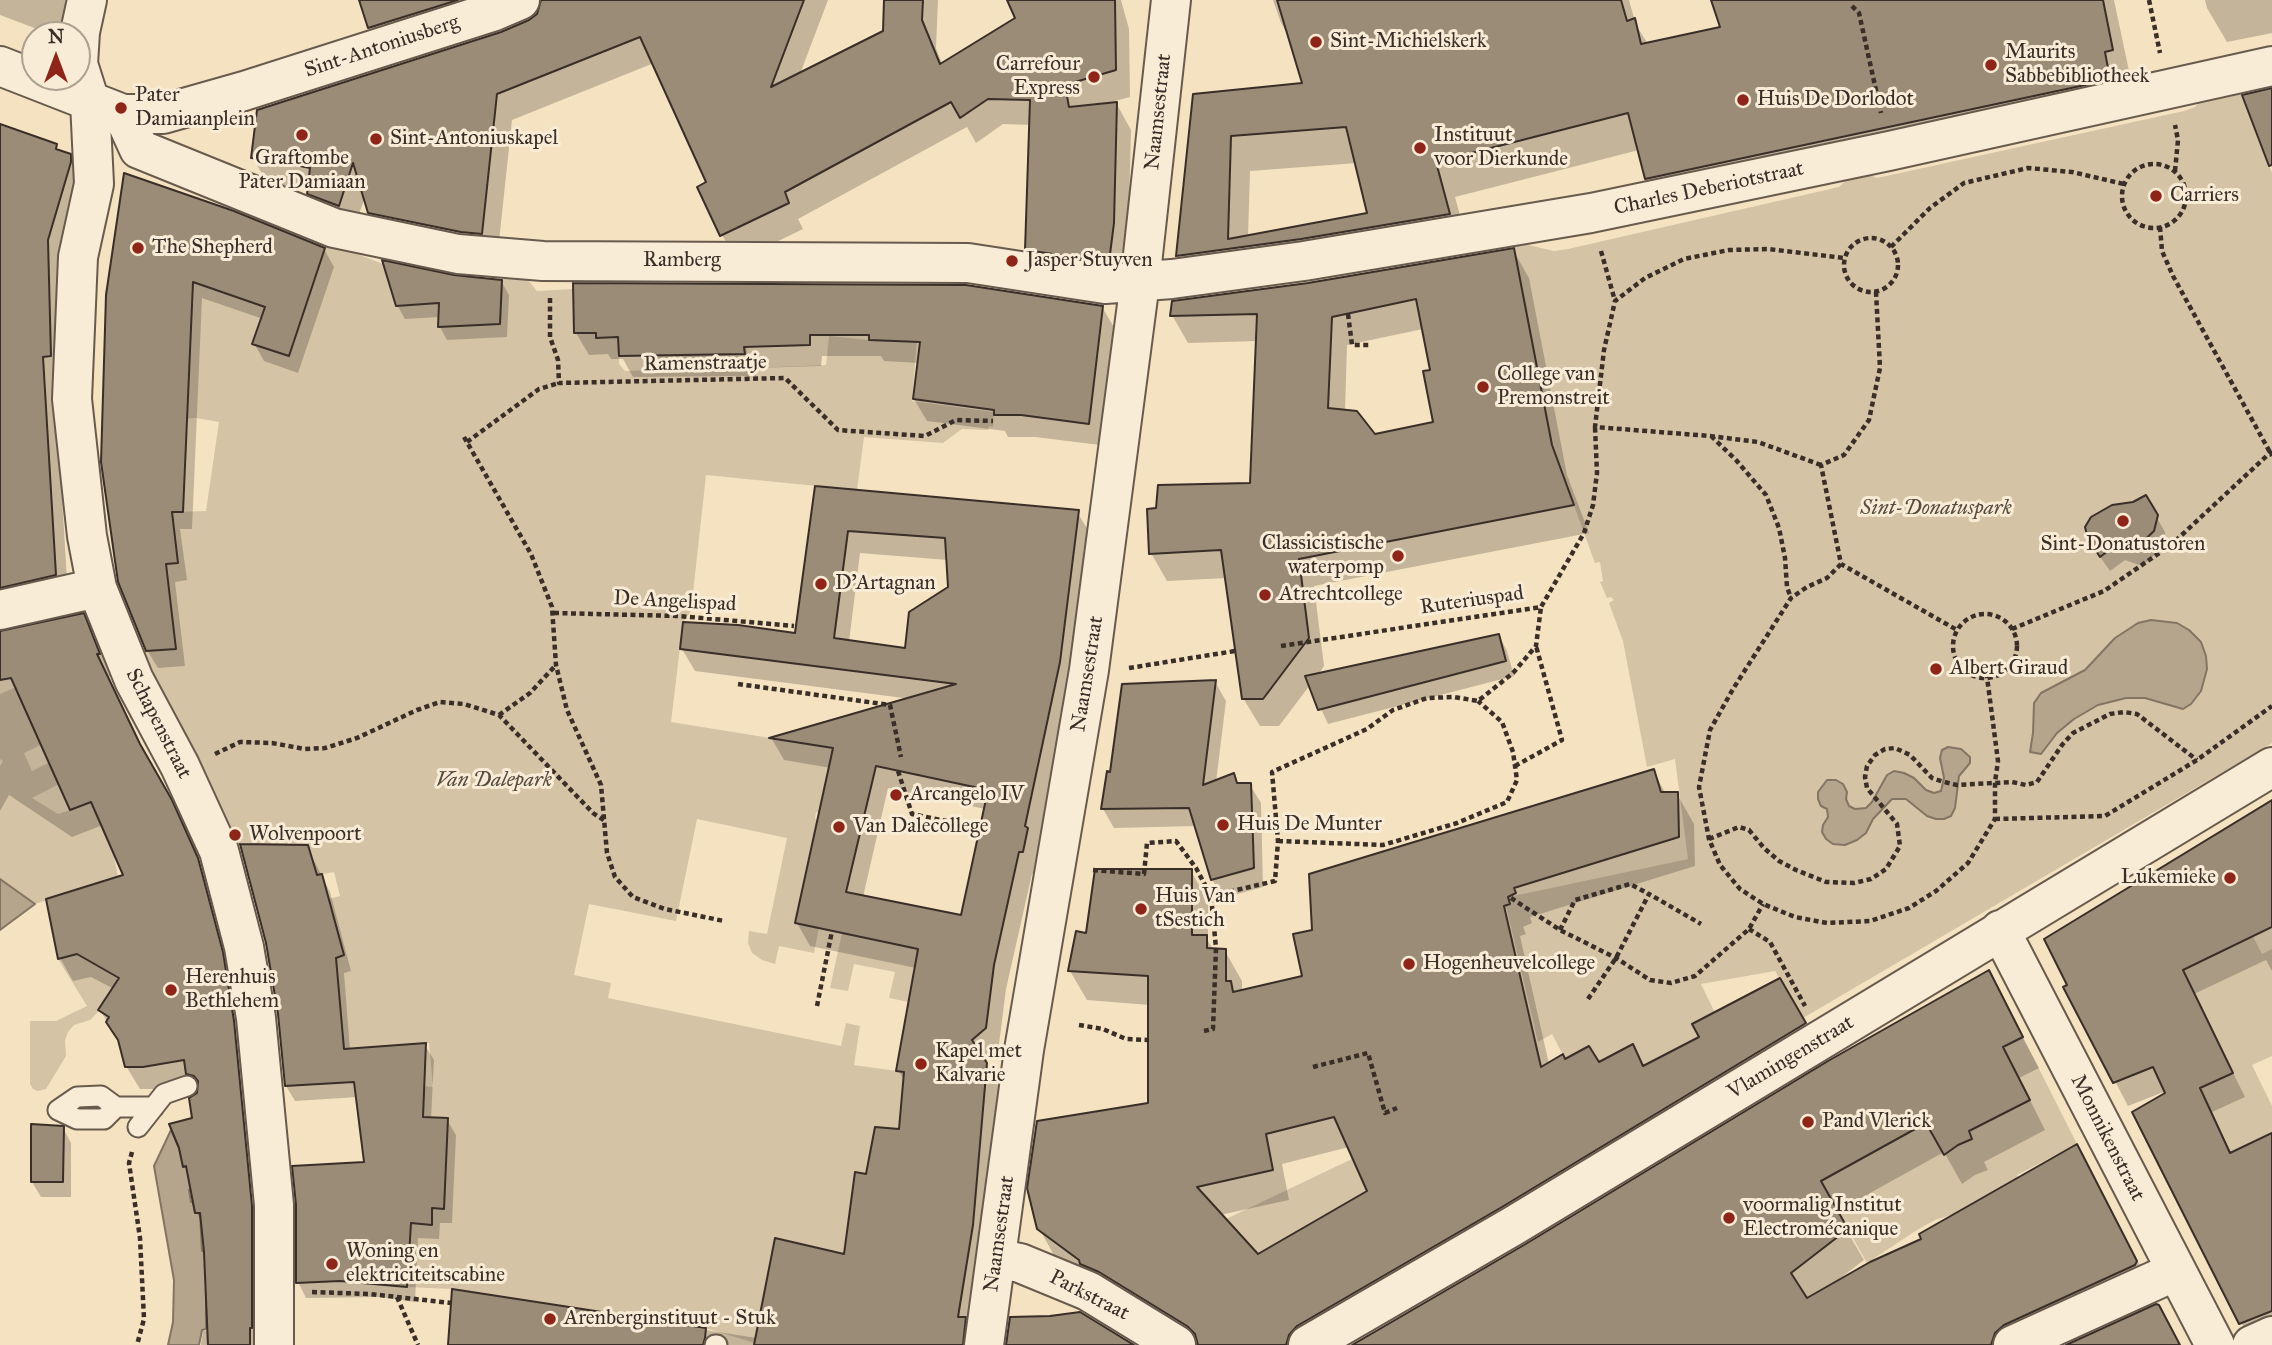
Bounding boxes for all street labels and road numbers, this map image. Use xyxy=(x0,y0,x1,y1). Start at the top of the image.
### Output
street label: Sint-Antoniusberg xyxy=(301,10,463,84)
street label: Naamsestraat xyxy=(1140,52,1178,172)
street label: Charles Deberiotstraat xyxy=(1612,157,1806,221)
street label: Ramberg xyxy=(643,248,721,274)
street label: Ramenstraatje xyxy=(643,350,767,378)
street label: Ruteriuspad xyxy=(1419,581,1525,621)
street label: De Angelispad xyxy=(613,586,737,618)
street label: Naamsestraat xyxy=(1066,614,1110,734)
street label: Schapenstraat xyxy=(119,665,197,783)
street label: Vlamingenstraat xyxy=(1723,1010,1859,1106)
street label: Monnikenstraat xyxy=(2064,1071,2150,1205)
street label: Naamsestraat xyxy=(979,1174,1021,1294)
street label: Parkstraat xyxy=(1045,1265,1133,1327)

